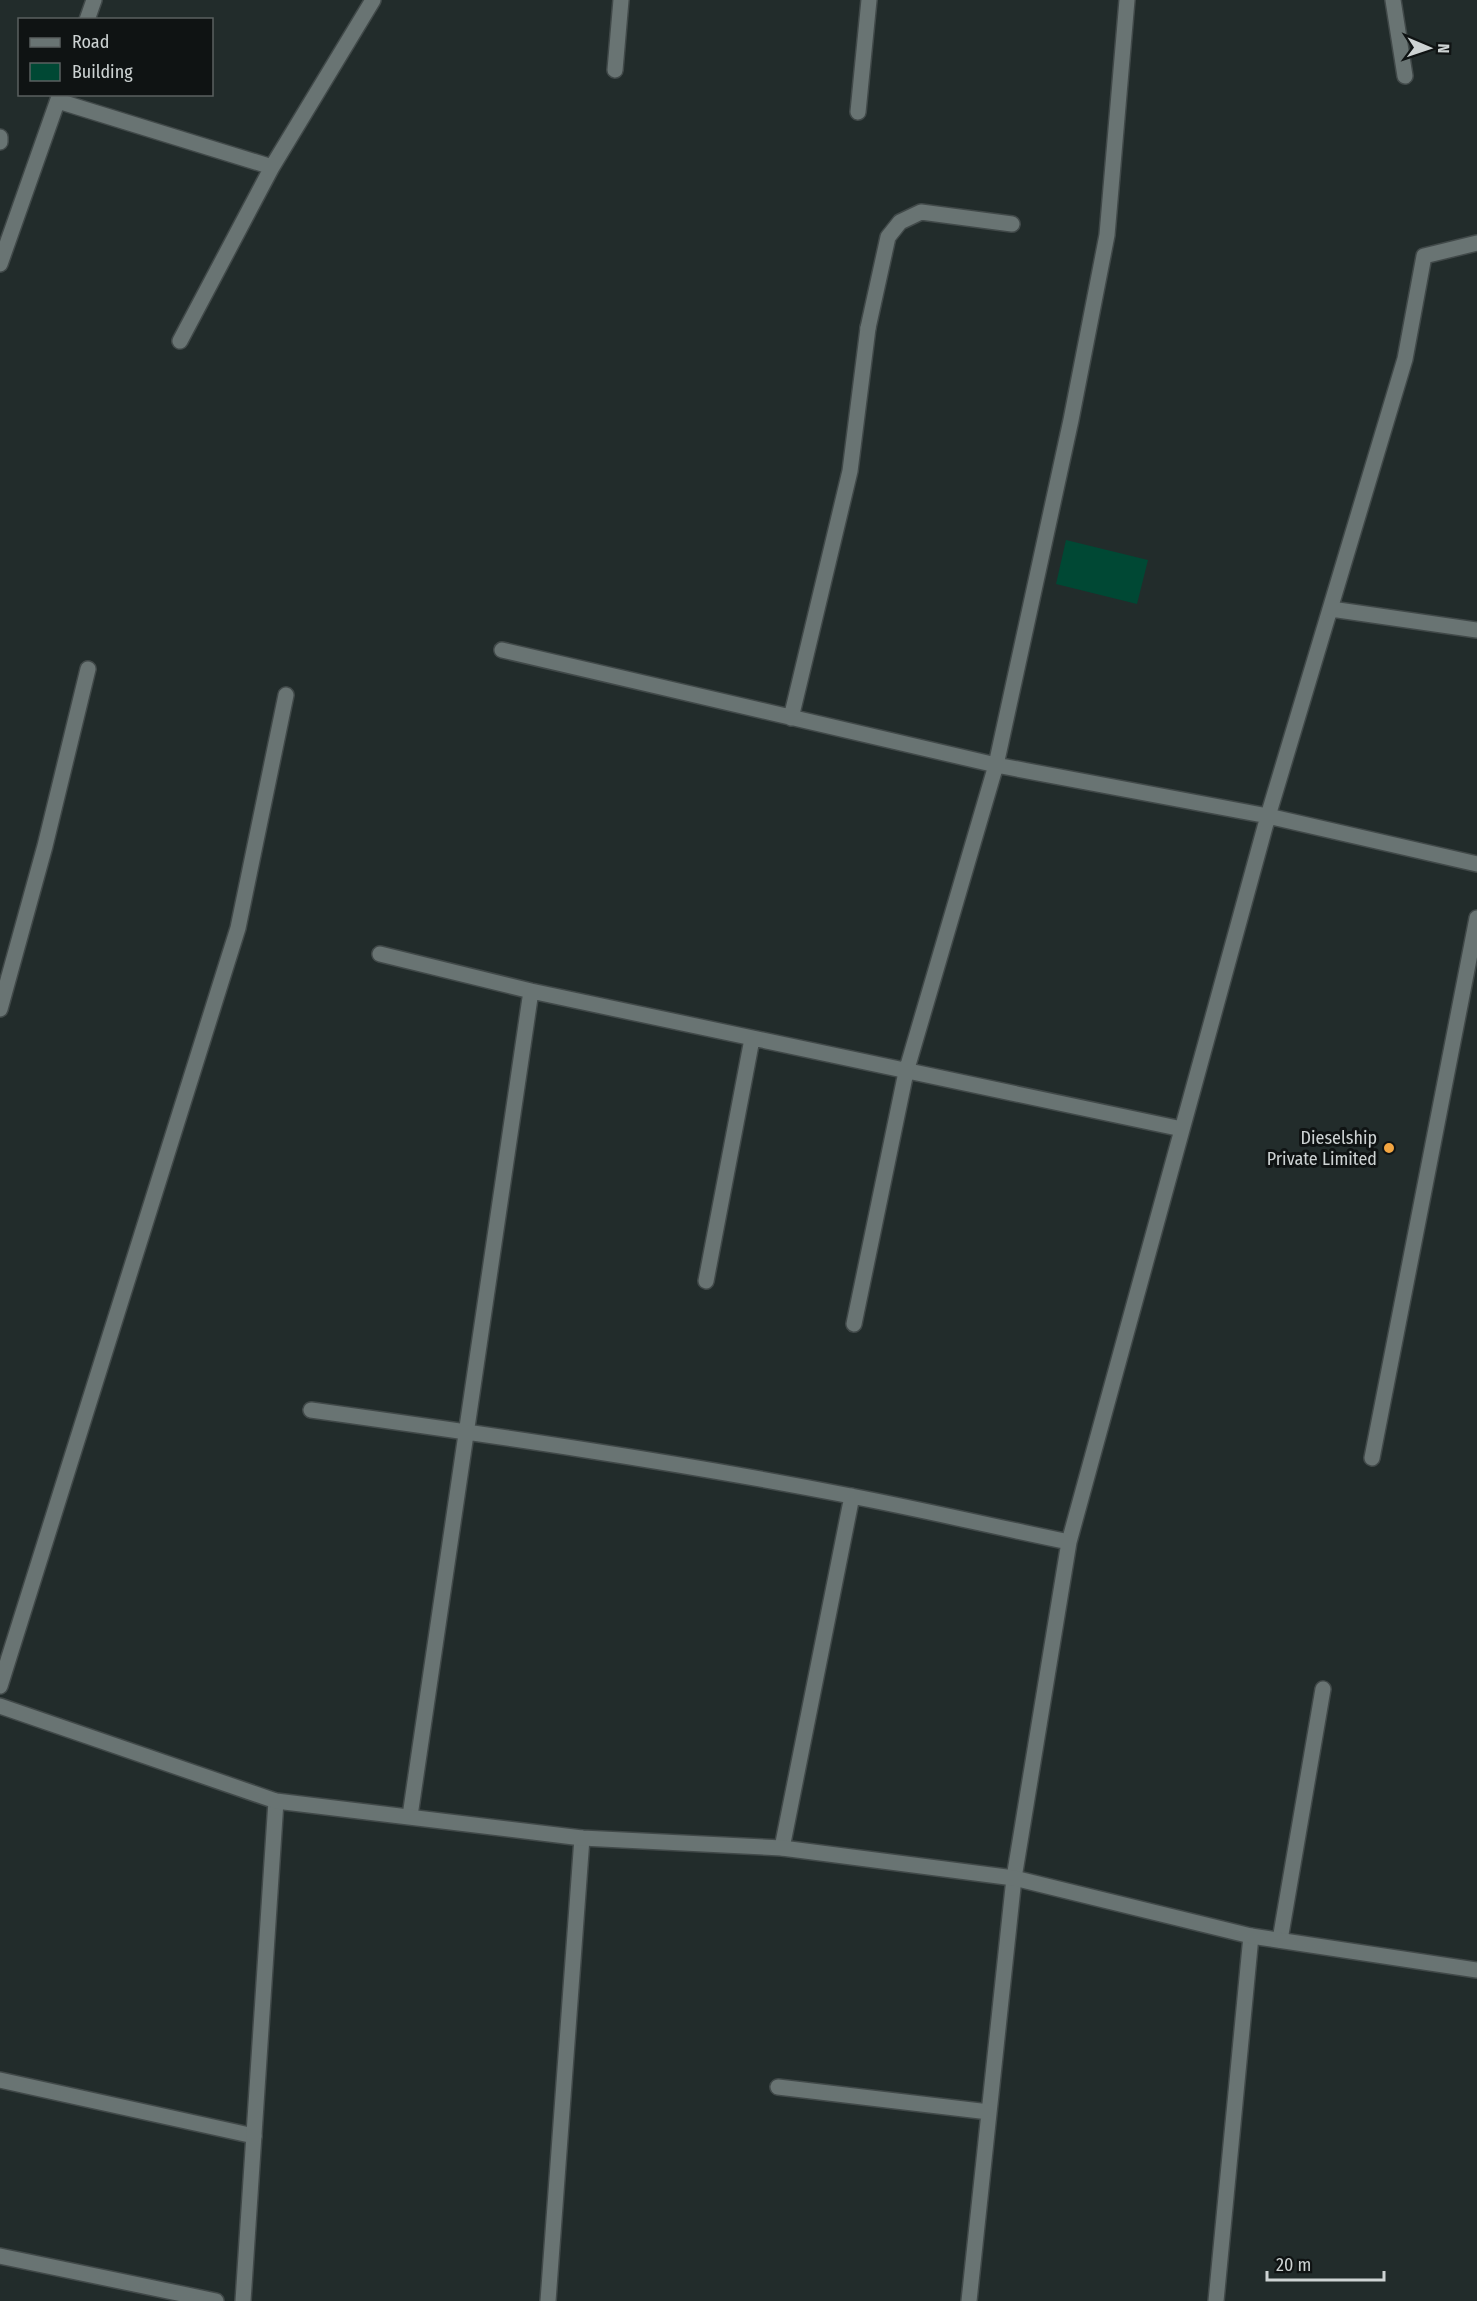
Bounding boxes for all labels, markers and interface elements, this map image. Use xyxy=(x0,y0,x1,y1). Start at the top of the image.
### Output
legend xyxy=(18,18,213,96)
north arrow xyxy=(1399,18,1459,78)
text: Road xyxy=(72,31,109,53)
text: N xyxy=(1434,43,1453,54)
text: Building xyxy=(72,61,133,83)
place label: Dieselship Private Limited xyxy=(1267,1127,1377,1170)
marker: Dieselship Private Limited xyxy=(1382,1141,1396,1155)
scale bar xyxy=(1267,2244,1384,2282)
text: 20 m xyxy=(1276,2254,1311,2276)

